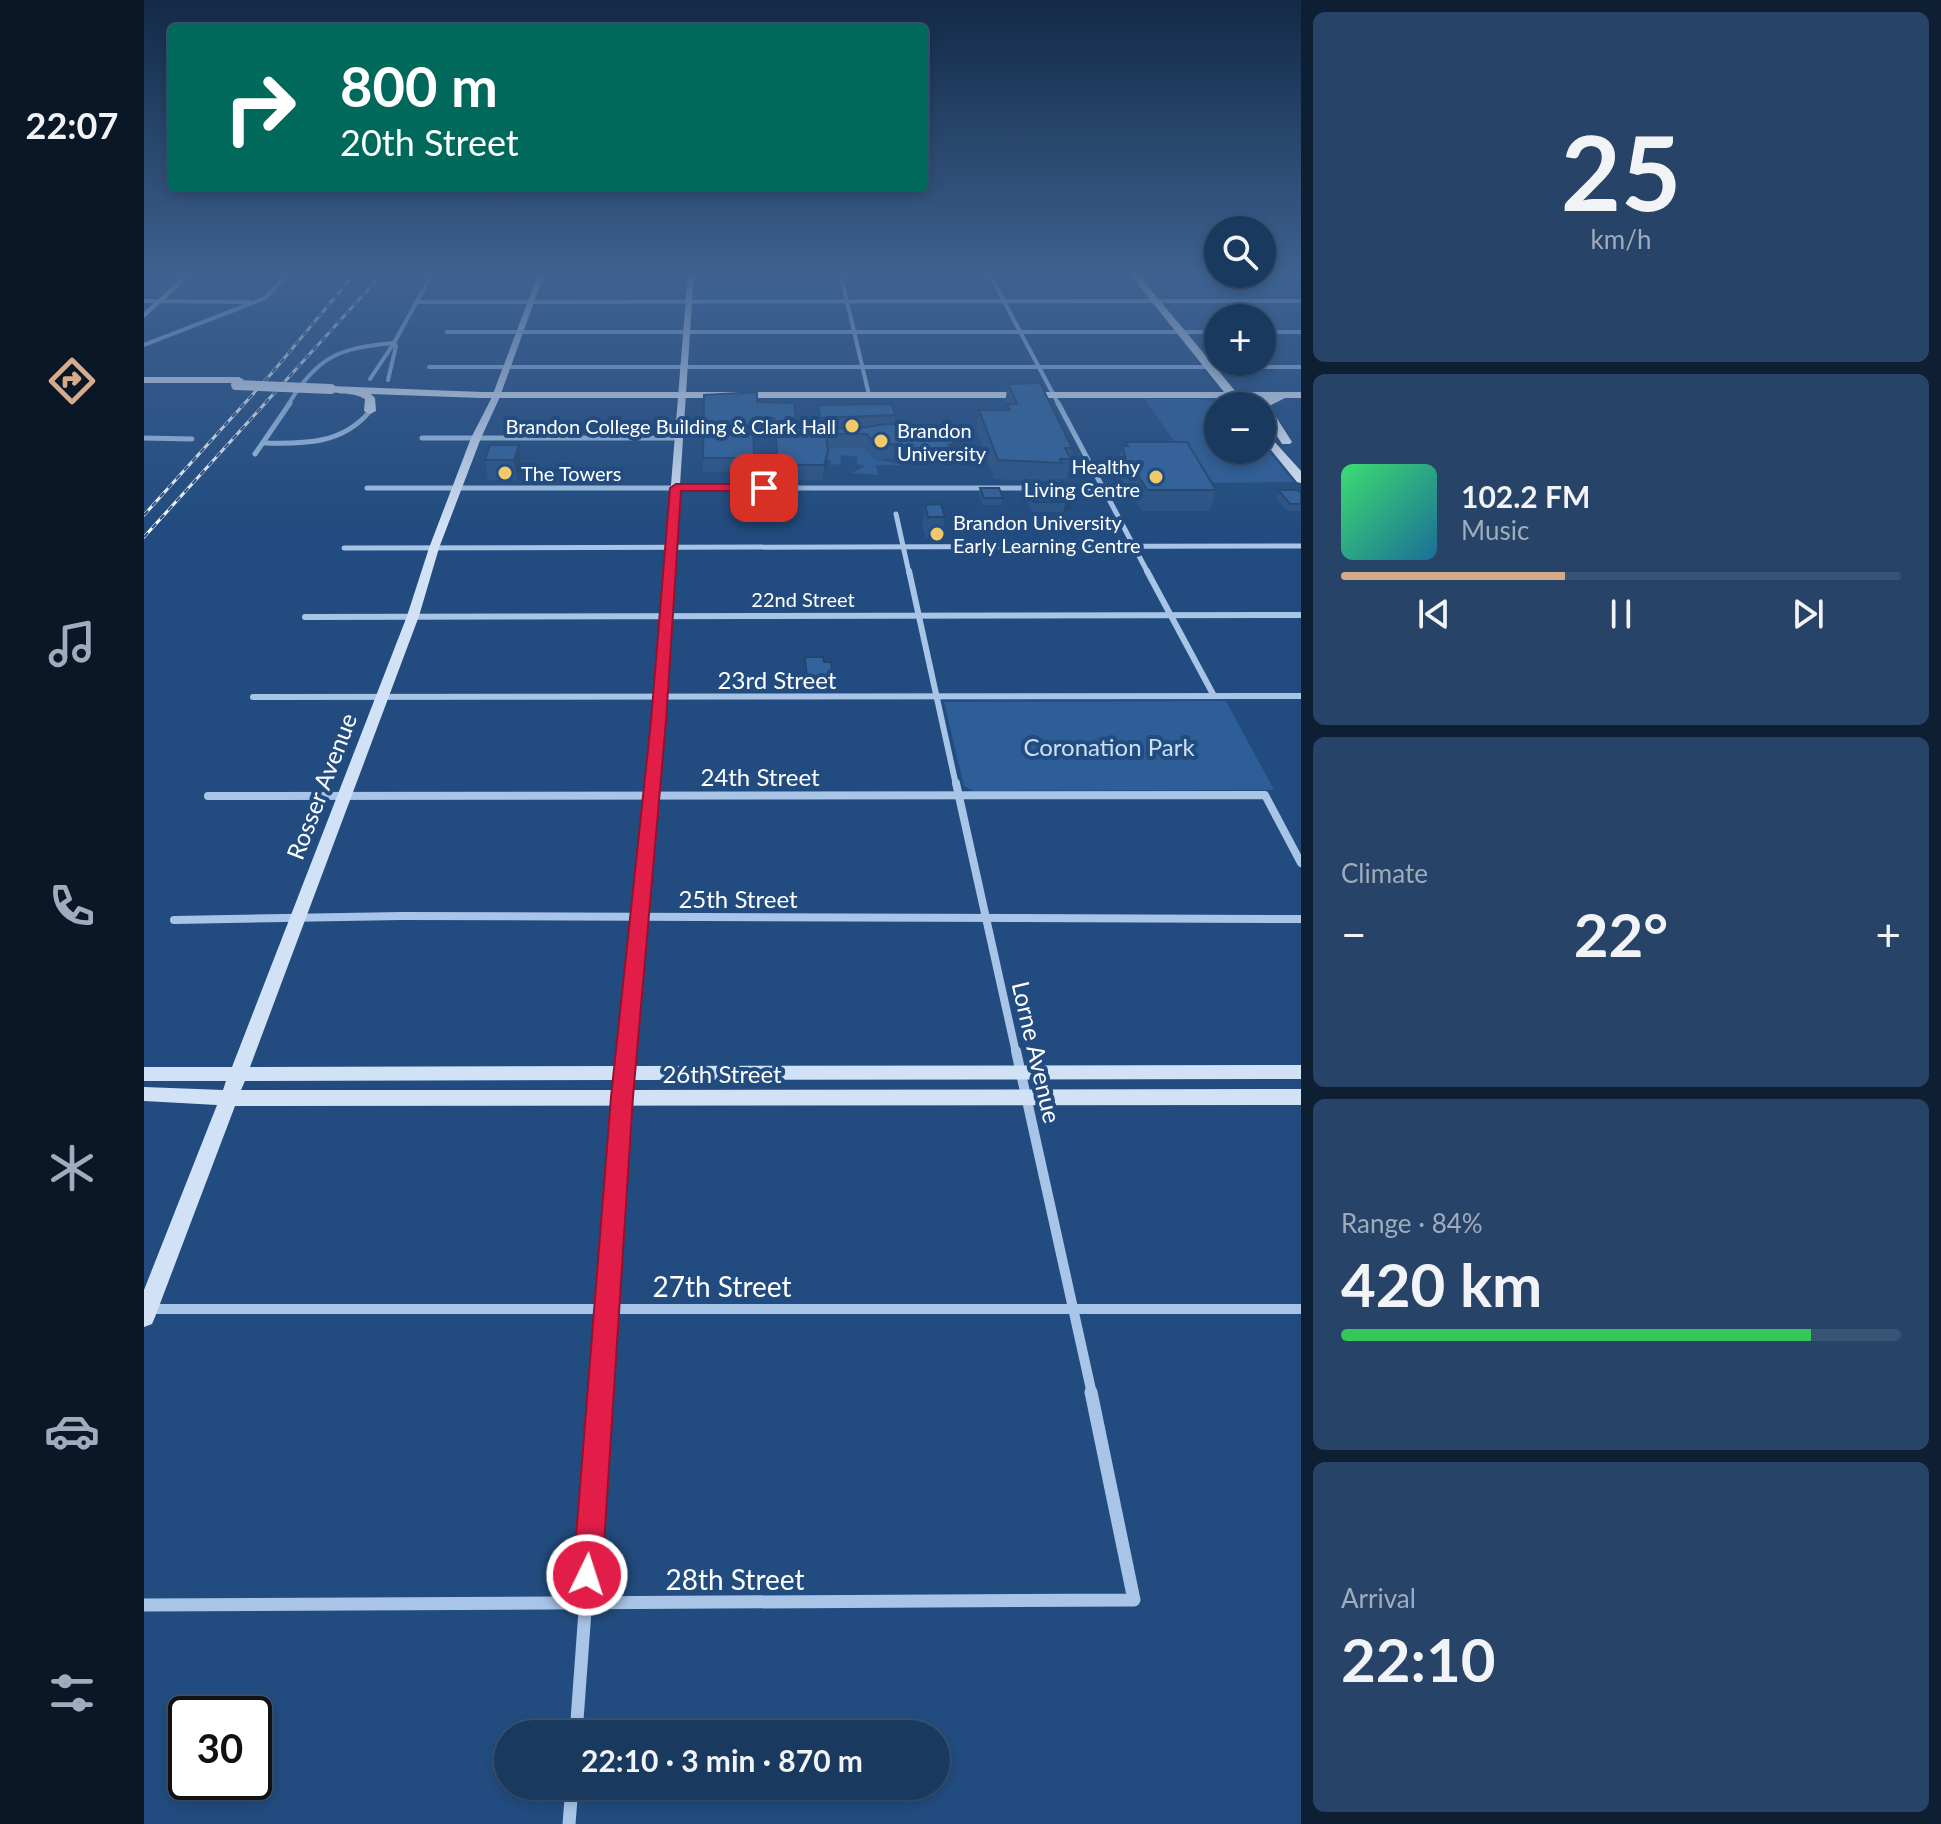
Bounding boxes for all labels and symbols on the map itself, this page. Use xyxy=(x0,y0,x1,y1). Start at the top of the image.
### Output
place label: Brandon College Building & Clark Hall xyxy=(505,414,836,438)
marker: Brandon College Building & Clark Hall xyxy=(843,417,861,435)
place label: Brandon University xyxy=(897,418,987,465)
marker: Brandon University xyxy=(872,432,890,450)
pin xyxy=(730,454,798,522)
place label: Healthy Living Centre xyxy=(1024,454,1141,501)
place label: The Towers xyxy=(521,461,621,485)
marker: The Towers xyxy=(496,464,514,482)
marker: Healthy Living Centre xyxy=(1147,468,1165,486)
place label: Brandon University Early Learning Centre xyxy=(953,510,1141,557)
marker: Brandon University Early Learning Centre xyxy=(928,525,946,543)
street label: 22nd Street xyxy=(751,587,855,611)
street label: 23rd Street xyxy=(718,665,837,694)
street label: Rosser Avenue xyxy=(280,709,362,863)
park label: Coronation Park xyxy=(1023,732,1195,761)
street label: 24th Street xyxy=(700,762,820,791)
street label: 25th Street xyxy=(678,884,798,913)
street label: Lorne Avenue xyxy=(1007,978,1067,1126)
street label: 26th Street xyxy=(662,1059,782,1088)
street label: 27th Street xyxy=(652,1269,792,1303)
position arrow xyxy=(545,1533,629,1617)
street label: 28th Street xyxy=(665,1562,805,1596)
speed limit sign: 30 xyxy=(168,1696,272,1800)

